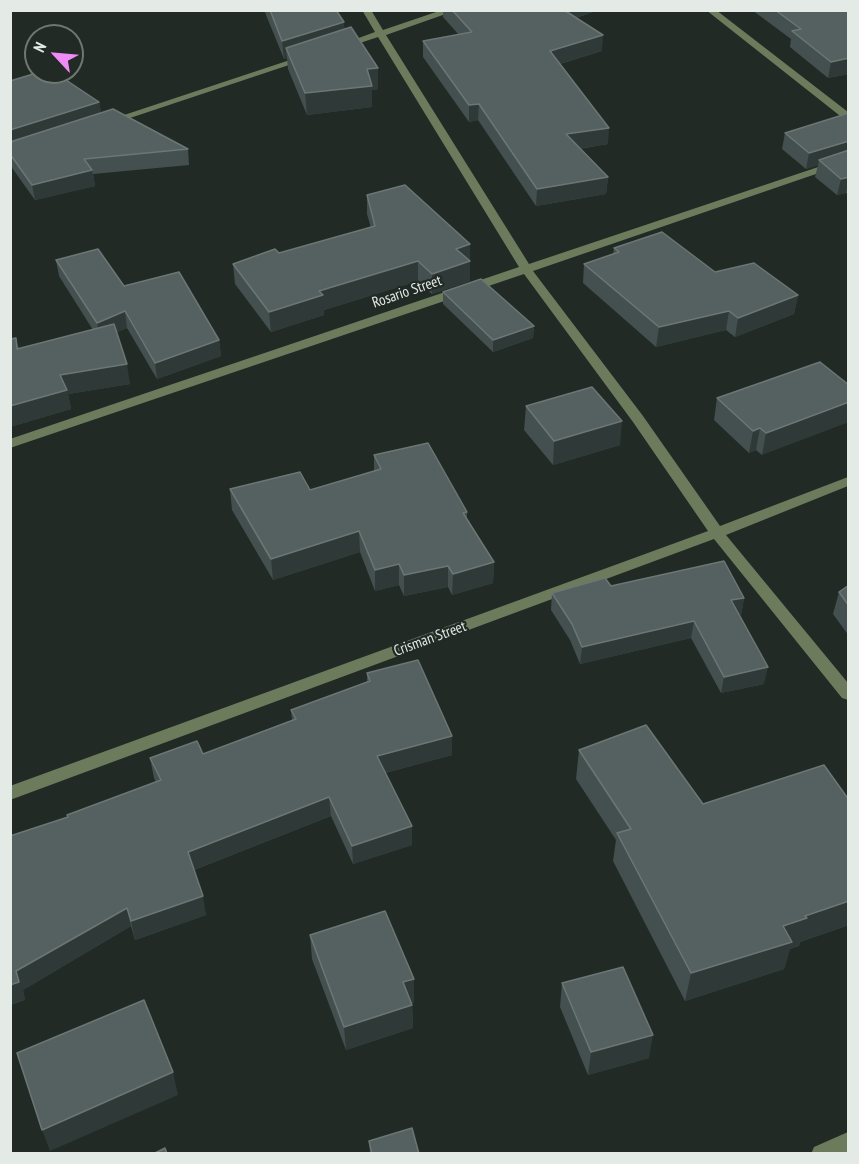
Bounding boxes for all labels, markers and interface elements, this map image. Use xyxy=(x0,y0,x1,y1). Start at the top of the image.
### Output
north arrow xyxy=(24,24,84,84)
text: N xyxy=(29,39,50,55)
street label: Rosario Street xyxy=(370,272,444,312)
street label: Crisman Street xyxy=(391,618,469,660)

